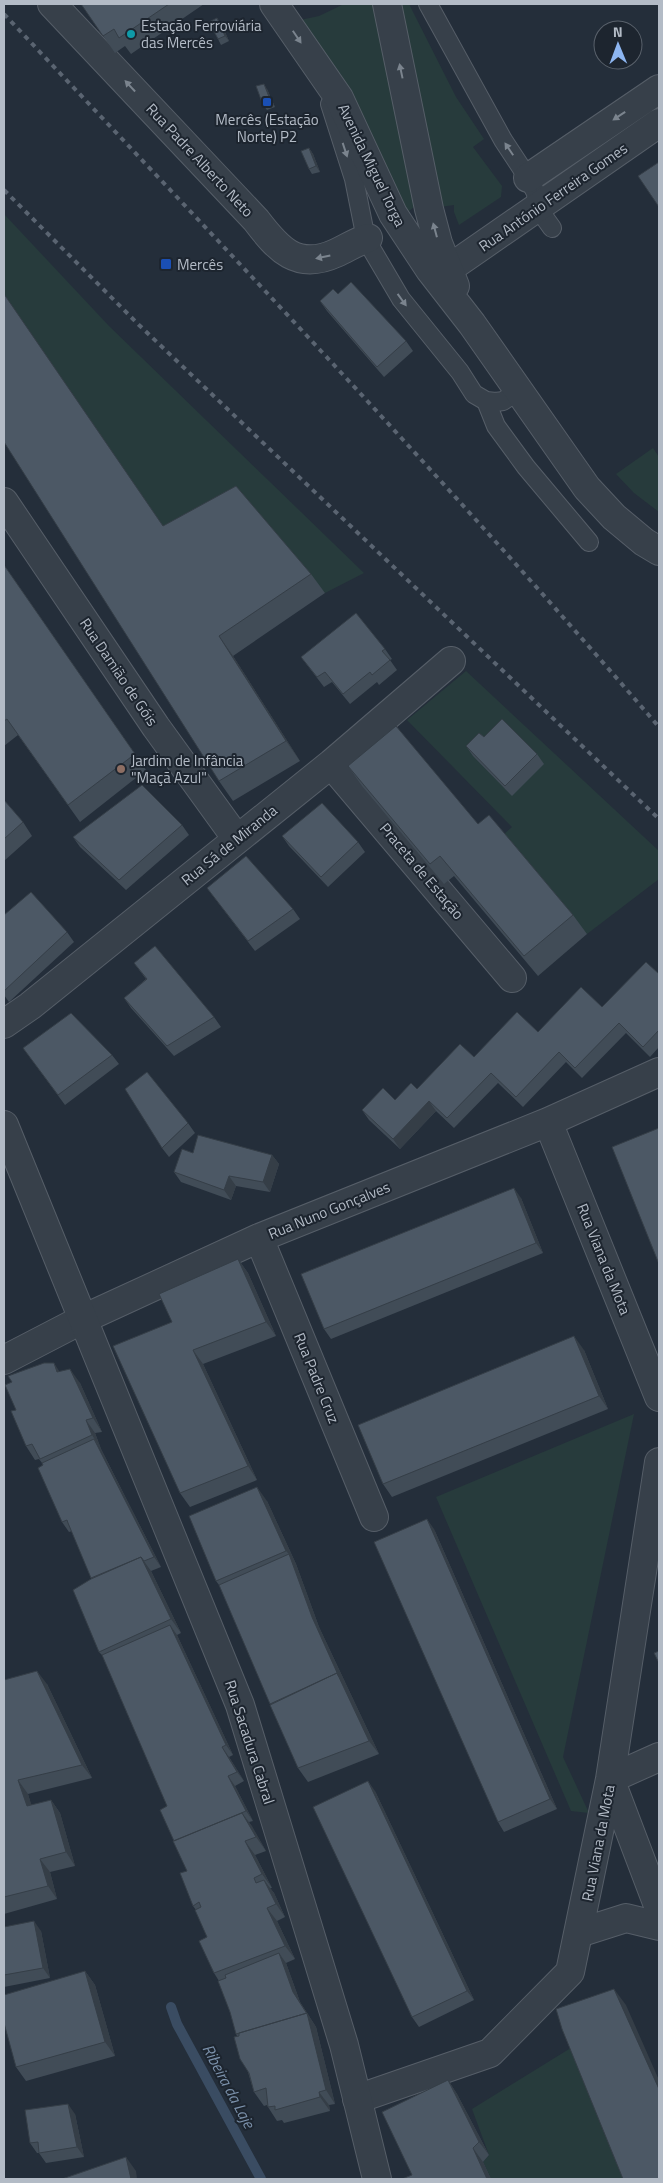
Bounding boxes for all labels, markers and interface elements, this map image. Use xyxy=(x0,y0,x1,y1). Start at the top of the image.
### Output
place label: Estação Ferroviária das Mercês xyxy=(141,14,262,54)
north arrow xyxy=(593,20,643,70)
text: N xyxy=(613,21,623,42)
marker: Estação Ferroviária das Mercês xyxy=(125,28,137,40)
one-way arrow xyxy=(292,30,302,44)
one-way arrow xyxy=(396,63,404,79)
one-way arrow xyxy=(124,81,136,93)
marker: Mercês (Estação Norte) P2 xyxy=(261,96,273,108)
street label: Rua Padre Alberto Neto xyxy=(141,98,259,222)
street label: Avenida Miguel Torga xyxy=(332,100,412,231)
place label: Mercês (Estação Norte) P2 xyxy=(215,108,319,148)
one-way arrow xyxy=(612,111,626,121)
street label: Rua António Ferreira Gomes xyxy=(474,137,632,257)
one-way arrow xyxy=(504,142,513,155)
one-way arrow xyxy=(341,143,349,158)
one-way arrow xyxy=(430,223,438,238)
place label: Mercês xyxy=(177,253,223,276)
one-way arrow xyxy=(316,253,331,261)
marker: Mercês xyxy=(159,257,173,271)
one-way arrow xyxy=(397,293,407,307)
street label: Rua Damião de Góis xyxy=(74,613,164,731)
place label: Jardim de Infância "Maçã Azul" xyxy=(131,749,244,789)
marker: Jardim de Infância "Maçã Azul" xyxy=(115,763,127,775)
street label: Rua Sá de Miranda xyxy=(176,799,282,891)
street label: Praceta de Estação xyxy=(374,817,470,925)
street label: Rua Nuno Gonçalves xyxy=(265,1175,393,1245)
street label: Rua Viana da Mota xyxy=(571,1200,637,1319)
street label: Rua Padre Cruz xyxy=(288,1329,346,1427)
street label: Rua Sacadura Cabral xyxy=(219,1677,281,1807)
street label: Rua Viana da Mota xyxy=(575,1782,621,1903)
water label: Ribeira da Laje xyxy=(197,2040,262,2134)

